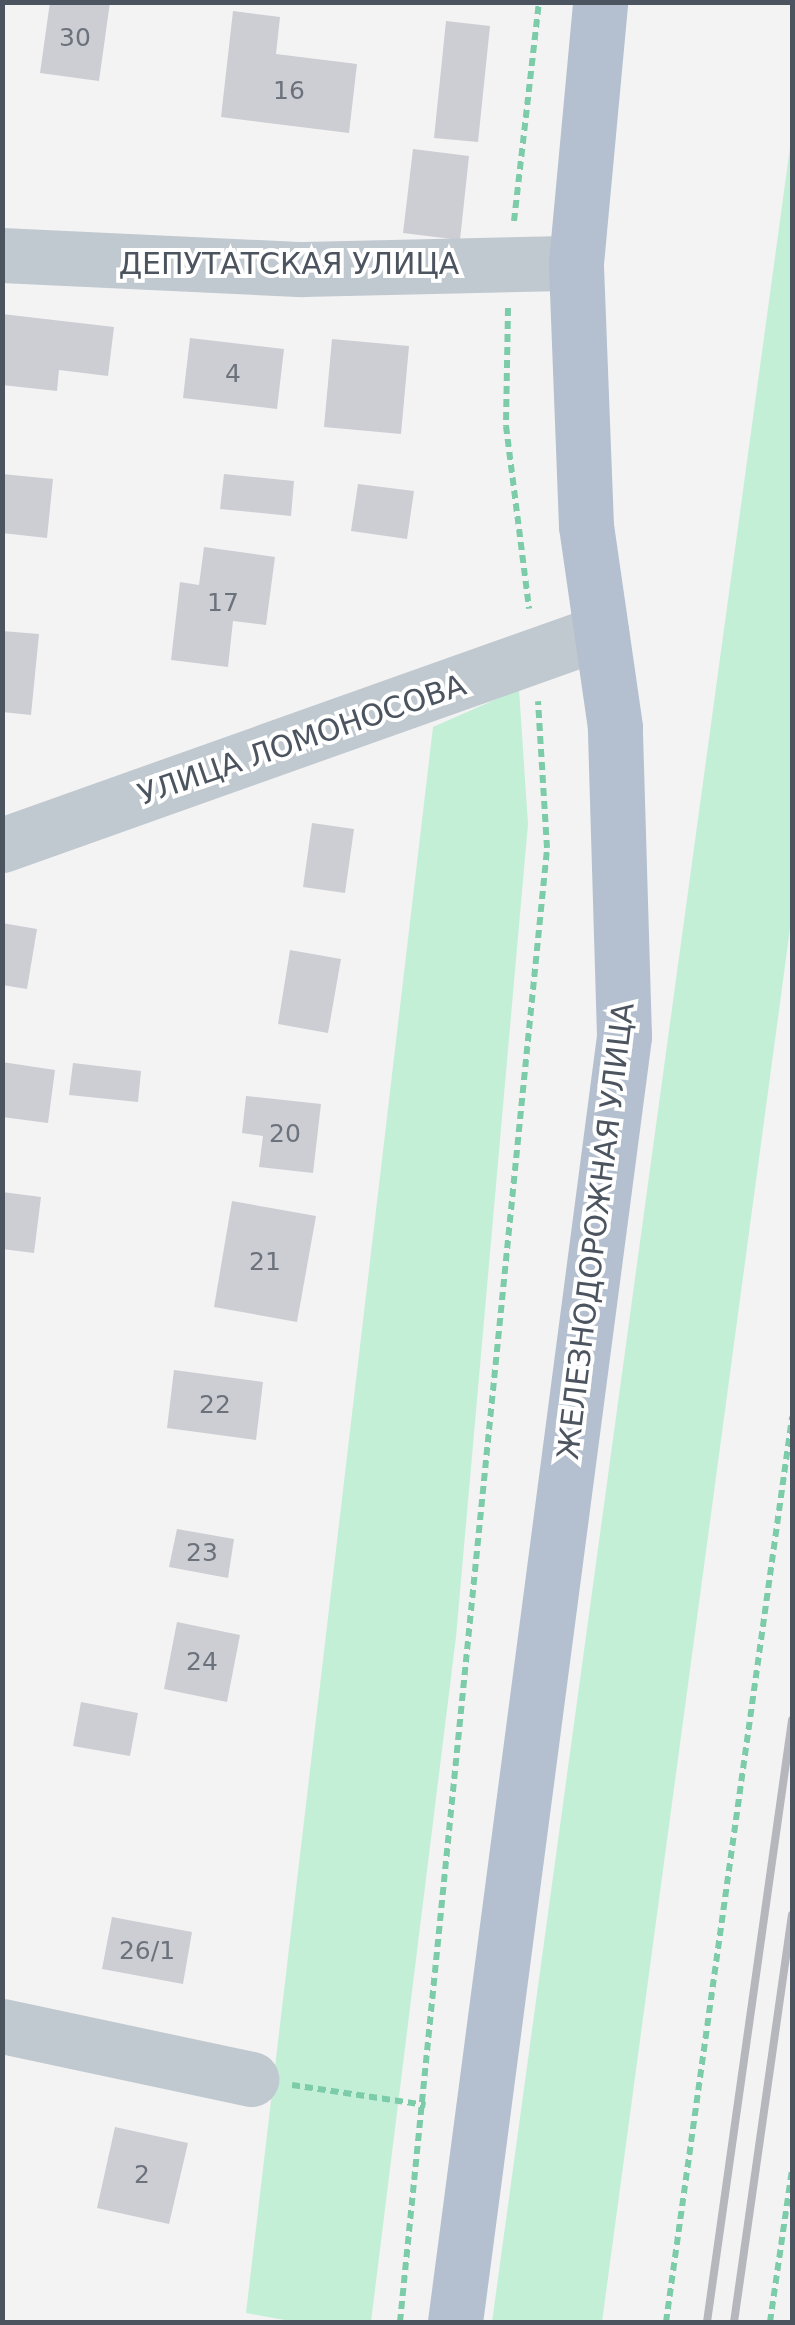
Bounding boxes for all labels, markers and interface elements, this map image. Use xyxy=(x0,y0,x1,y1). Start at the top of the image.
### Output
house number: 30 xyxy=(59,23,91,53)
house number: 16 xyxy=(273,76,305,106)
street label: ДЕПУТАТСКАЯ УЛИЦА xyxy=(119,246,459,282)
house number: 4 xyxy=(225,359,241,389)
house number: 17 xyxy=(207,588,239,618)
street label: УЛИЦА ЛОМОНОСОВА xyxy=(133,667,471,813)
street label: ЖЕЛЕЗНОДОРОЖНАЯ УЛИЦА xyxy=(550,1001,642,1461)
house number: 20 xyxy=(269,1119,301,1149)
house number: 21 xyxy=(249,1247,281,1277)
house number: 22 xyxy=(199,1390,231,1420)
house number: 23 xyxy=(186,1538,218,1568)
house number: 24 xyxy=(186,1647,218,1677)
house number: 26/1 xyxy=(119,1936,175,1966)
house number: 2 xyxy=(134,2160,150,2190)

